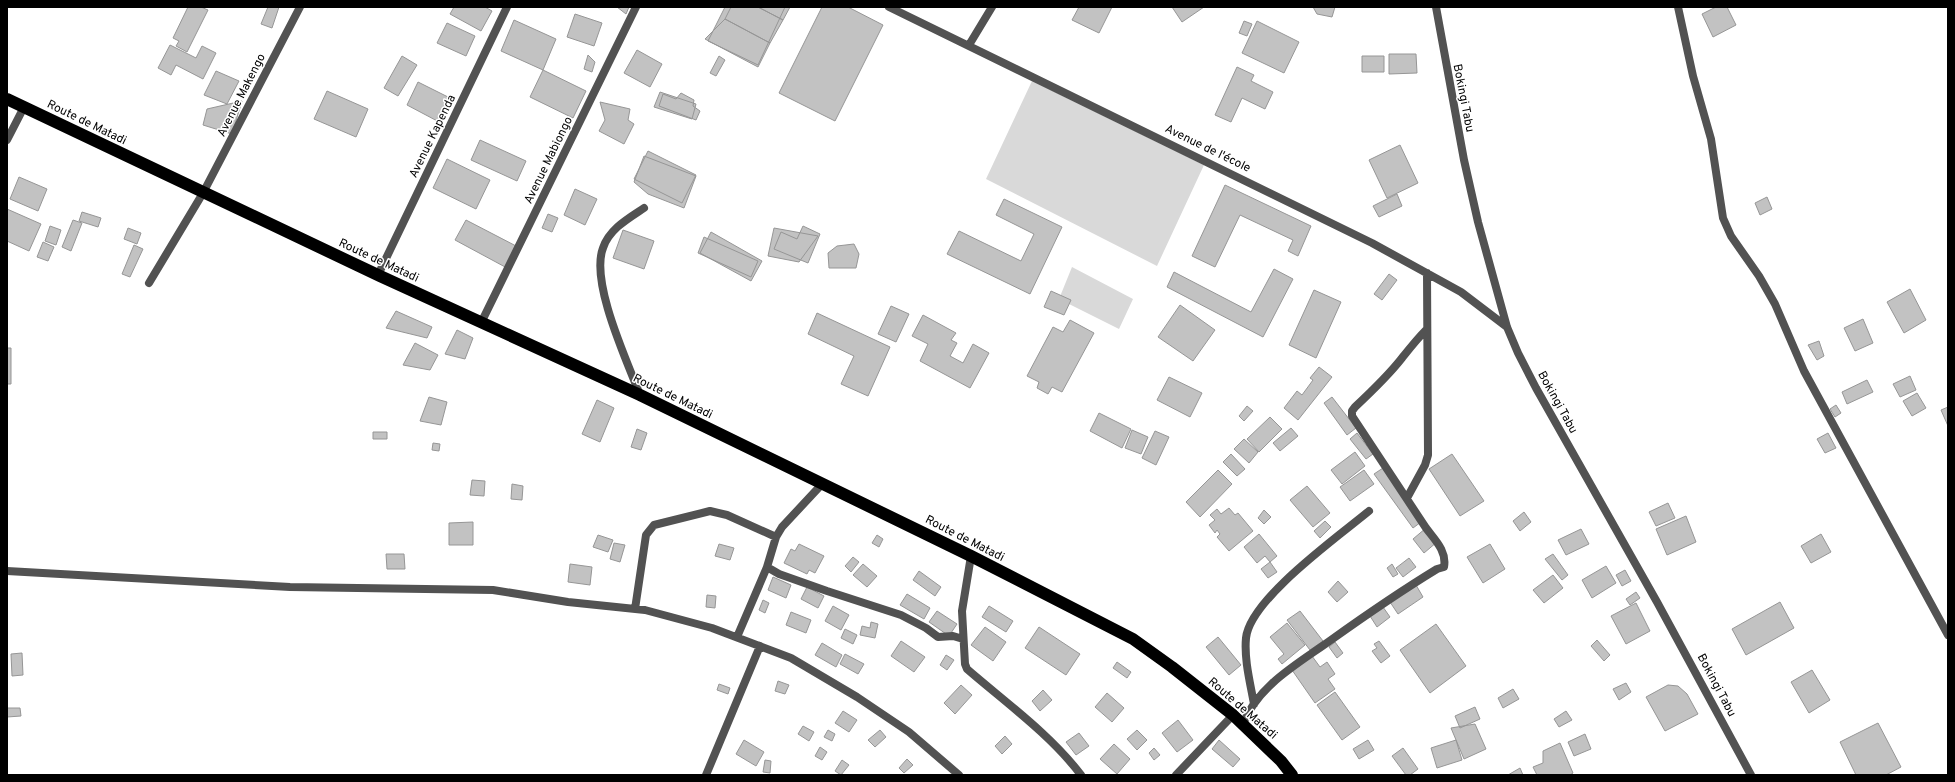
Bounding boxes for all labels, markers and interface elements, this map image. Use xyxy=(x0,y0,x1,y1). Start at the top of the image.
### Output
street label: Avenue Makengo xyxy=(214,51,270,140)
street label: Bokingi Tabu xyxy=(1449,63,1477,134)
street label: Avenue Kapenda xyxy=(406,92,460,181)
street label: Route de Matadi xyxy=(44,97,129,149)
street label: Avenue Mabiongo xyxy=(521,114,577,207)
street label: Avenue de l'école xyxy=(1162,121,1253,177)
street label: Route de Matadi xyxy=(336,235,421,287)
street label: Bokingi Tabu xyxy=(1533,368,1581,437)
street label: Route de Matadi xyxy=(630,371,715,423)
street label: Route de Matadi xyxy=(922,512,1007,566)
street label: Bokingi Tabu xyxy=(1693,651,1739,720)
street label: Route de Matadi xyxy=(1204,674,1280,743)

